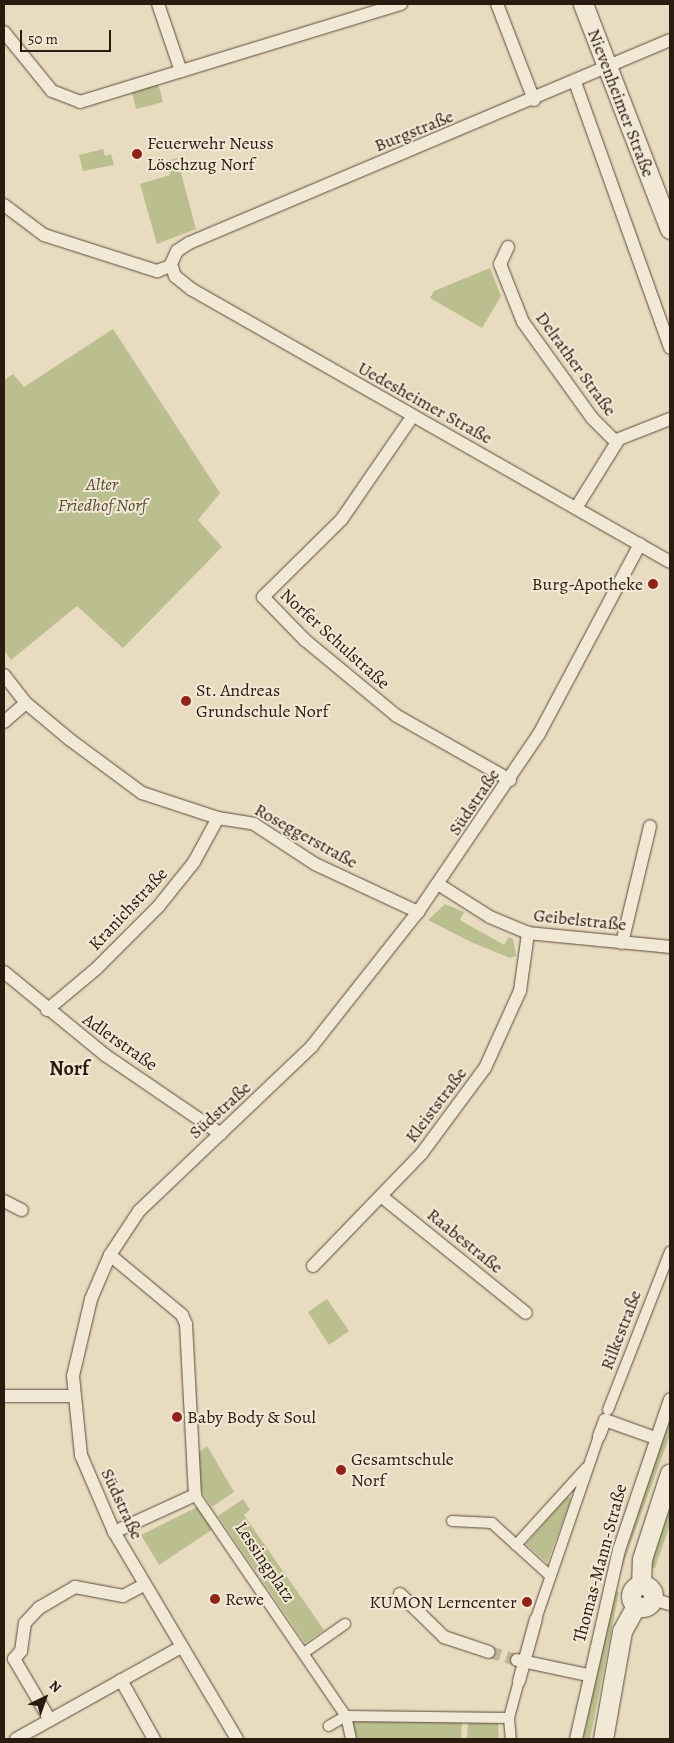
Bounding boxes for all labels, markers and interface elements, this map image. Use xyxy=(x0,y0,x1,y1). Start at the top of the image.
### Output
scale bar xyxy=(22,20,114,52)
street label: Nievenheimer Straße xyxy=(583,26,659,180)
text: 50 m xyxy=(28,29,58,49)
street label: Burgstraße xyxy=(371,105,457,157)
place label: Feuerwehr Neuss Löschzug Norf xyxy=(147,133,274,176)
marker: Feuerwehr Neuss Löschzug Norf xyxy=(131,148,143,160)
street label: Delrather Straße xyxy=(531,308,621,420)
street label: Uedesheimer Straße xyxy=(354,357,496,449)
park label: Alter Friedhof Norf xyxy=(58,474,146,516)
place label: Burg-Apotheke xyxy=(532,573,643,595)
marker: Burg-Apotheke xyxy=(647,578,659,590)
street label: Norfer Schulstraße xyxy=(276,584,394,694)
place label: St. Andreas Grundschule Norf xyxy=(196,680,328,722)
marker: St. Andreas Grundschule Norf xyxy=(180,695,192,707)
street label: Südstraße xyxy=(444,764,504,840)
street label: Roseggerstraße xyxy=(251,799,361,873)
street label: Kranichstraße xyxy=(84,863,172,955)
street label: Geibelstraße xyxy=(532,904,628,936)
street label: Adlerstraße xyxy=(78,1008,162,1076)
district label: Norf xyxy=(49,1056,89,1080)
street label: Kleiststraße xyxy=(401,1063,471,1147)
street label: Südstraße xyxy=(185,1077,255,1143)
street label: Raabestraße xyxy=(423,1204,507,1278)
street label: Rilkestraße xyxy=(596,1287,646,1373)
place label: Baby Body & Soul xyxy=(187,1406,316,1428)
marker: Baby Body & Soul xyxy=(171,1411,183,1423)
place label: Gesamtschule Norf xyxy=(351,1449,454,1492)
marker: Gesamtschule Norf xyxy=(335,1464,347,1476)
street label: Südstraße xyxy=(96,1465,148,1543)
street label: Thomas-Mann-Straße xyxy=(568,1481,632,1645)
street label: Lessingplatz xyxy=(230,1518,300,1606)
place label: Rewe xyxy=(225,1588,264,1610)
place label: KUMON Lerncenter xyxy=(369,1591,517,1613)
marker: Rewe xyxy=(209,1593,221,1605)
marker: KUMON Lerncenter xyxy=(521,1596,533,1608)
north arrow xyxy=(20,1673,70,1723)
text: N xyxy=(45,1676,66,1697)

